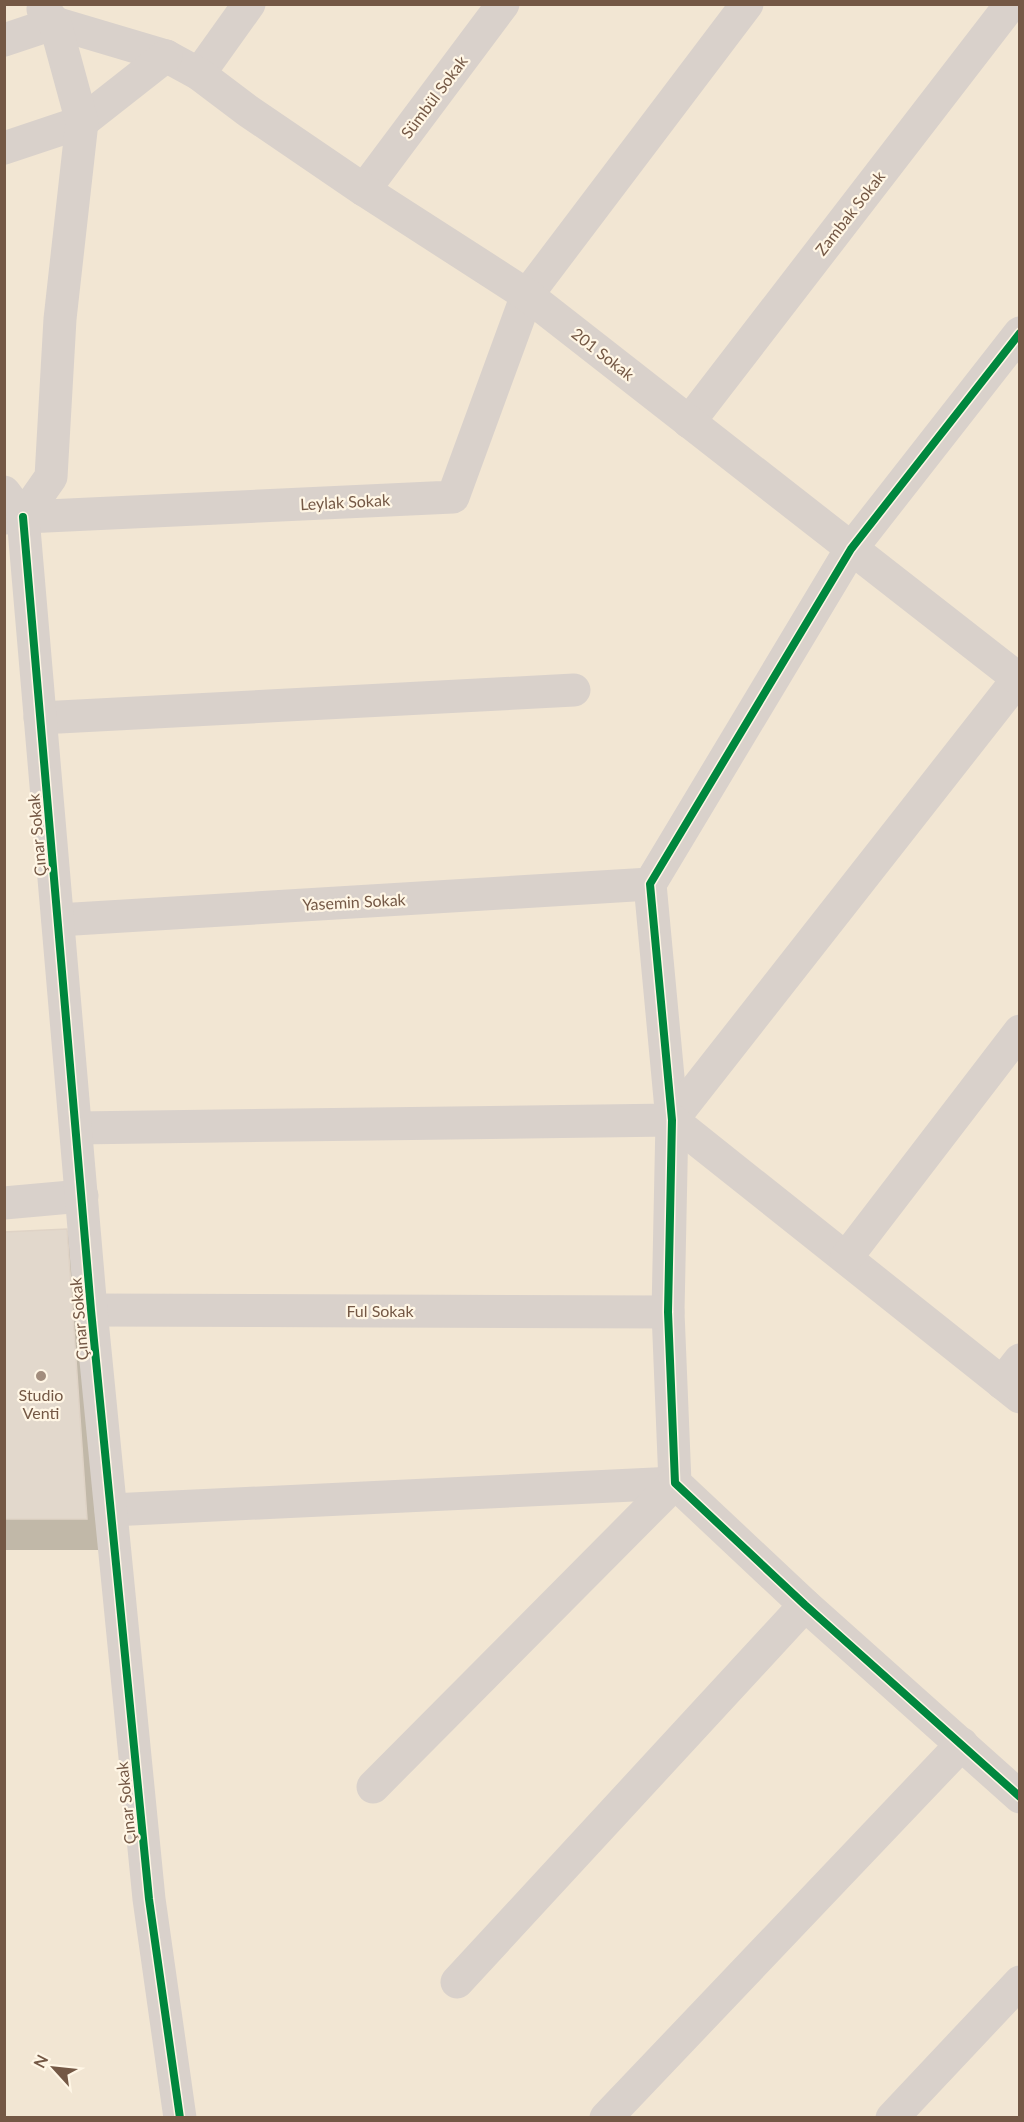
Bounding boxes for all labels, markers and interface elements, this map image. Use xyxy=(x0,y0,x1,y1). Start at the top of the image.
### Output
street label: Sümbül Sokak xyxy=(396,51,471,142)
street label: Zambak Sokak xyxy=(811,166,889,259)
street label: 201 Sokak xyxy=(568,323,639,384)
street label: Leylak Sokak xyxy=(300,490,391,513)
street label: Çınar Sokak xyxy=(23,792,50,877)
street label: Yasemin Sokak xyxy=(302,889,407,914)
street label: Çınar Sokak xyxy=(65,1276,92,1361)
street label: Ful Sokak xyxy=(346,1301,414,1320)
marker: Studio Venti xyxy=(34,1369,48,1383)
place label: Studio Venti xyxy=(19,1385,63,1422)
street label: Çınar Sokak xyxy=(112,1760,139,1845)
north arrow xyxy=(24,2038,84,2098)
text: N xyxy=(29,2051,51,2071)

